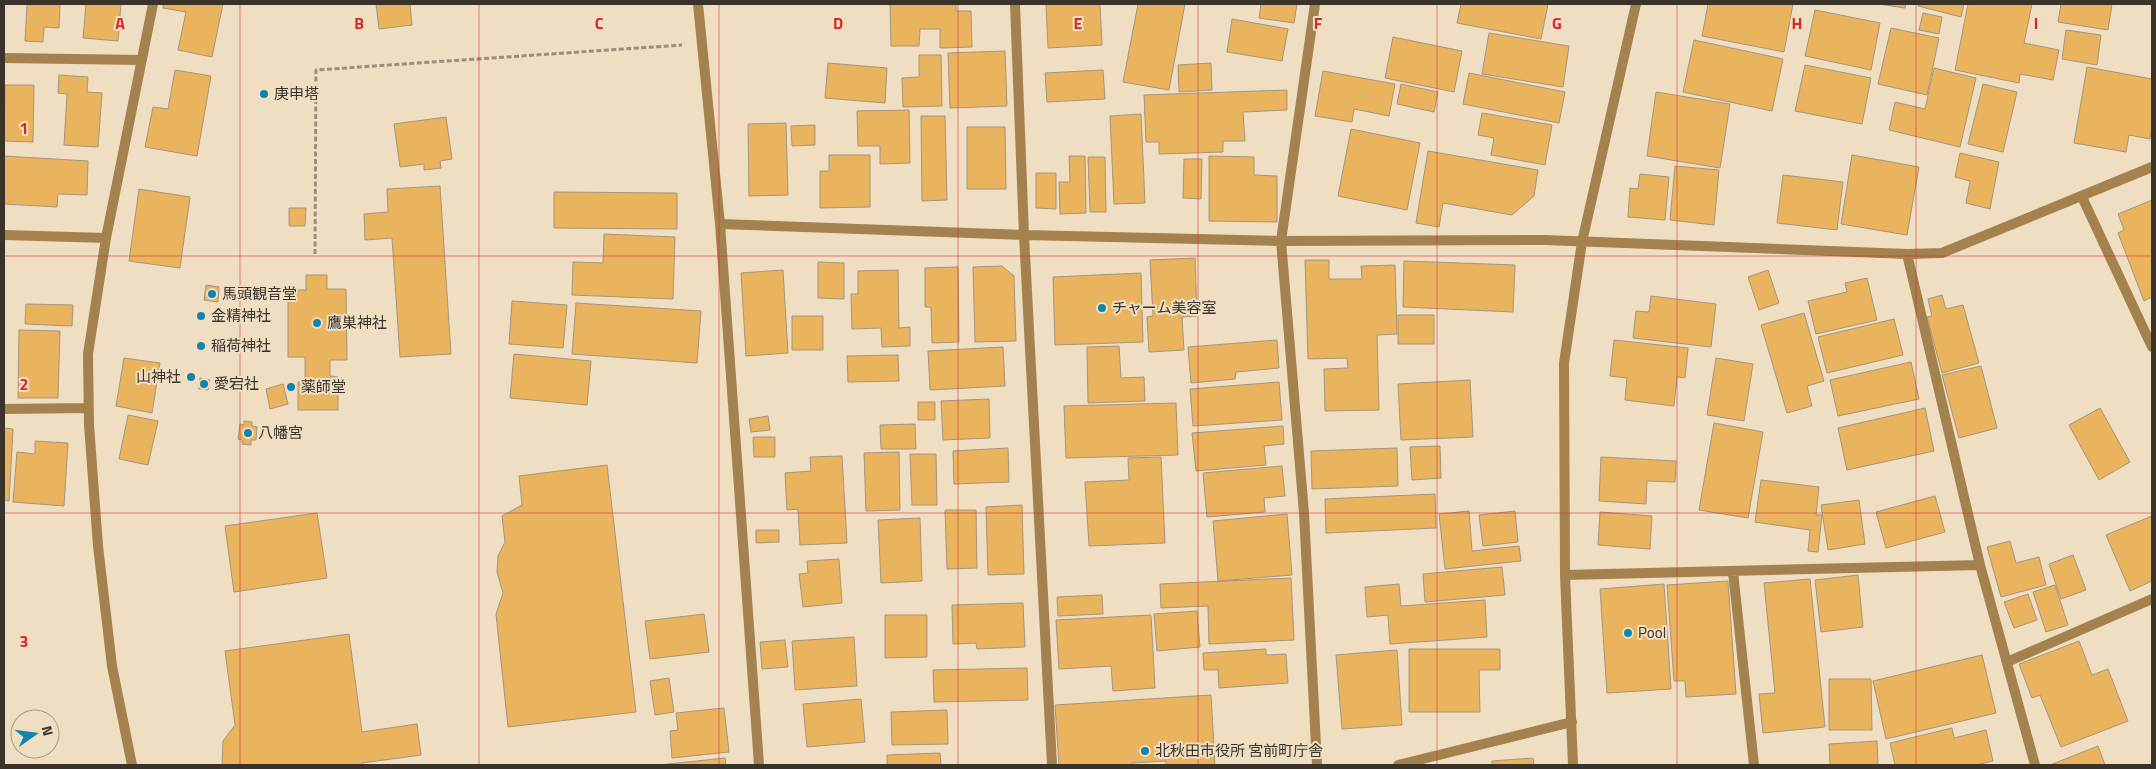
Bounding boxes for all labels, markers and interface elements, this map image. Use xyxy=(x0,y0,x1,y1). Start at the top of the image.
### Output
text: A xyxy=(115,11,125,35)
text: B xyxy=(354,11,364,35)
text: C xyxy=(595,11,604,35)
text: D xyxy=(833,11,843,35)
text: E xyxy=(1074,11,1083,35)
text: F xyxy=(1314,11,1323,35)
text: G xyxy=(1552,11,1562,35)
text: H xyxy=(1792,11,1802,35)
text: I xyxy=(2034,11,2038,35)
place label: 庚申塔 xyxy=(274,82,319,105)
marker: 庚申塔 xyxy=(258,88,270,100)
text: 1 xyxy=(20,116,28,140)
place label: 馬頭観音堂 xyxy=(222,282,297,305)
marker: 馬頭観音堂 xyxy=(206,288,218,300)
place label: チャーム美容室 xyxy=(1112,296,1216,319)
marker: チャーム美容室 xyxy=(1096,302,1108,314)
place label: 金精神社 xyxy=(211,304,271,327)
marker: 金精神社 xyxy=(195,310,207,322)
place label: 鷹巣神社 xyxy=(327,311,387,334)
marker: 鷹巣神社 xyxy=(311,317,323,329)
place label: 稲荷神社 xyxy=(211,334,271,357)
marker: 稲荷神社 xyxy=(195,340,207,352)
place label: 山神社 xyxy=(136,365,181,388)
marker: 山神社 xyxy=(185,371,197,383)
text: 2 xyxy=(20,372,28,396)
place label: 愛宕社 xyxy=(214,372,259,395)
place label: 薬師堂 xyxy=(301,375,346,398)
marker: 愛宕社 xyxy=(198,378,210,390)
marker: 薬師堂 xyxy=(285,381,297,393)
place label: 八幡宮 xyxy=(258,421,303,444)
marker: 八幡宮 xyxy=(242,427,254,439)
place label: Pool xyxy=(1638,621,1666,644)
marker: Pool xyxy=(1622,627,1634,639)
text: 3 xyxy=(20,629,28,653)
north arrow xyxy=(10,709,60,759)
text: N xyxy=(37,723,59,738)
place label: 北秋田市役所 宮前町庁舎 xyxy=(1155,739,1323,762)
marker: 北秋田市役所 宮前町庁舎 xyxy=(1139,745,1151,757)

